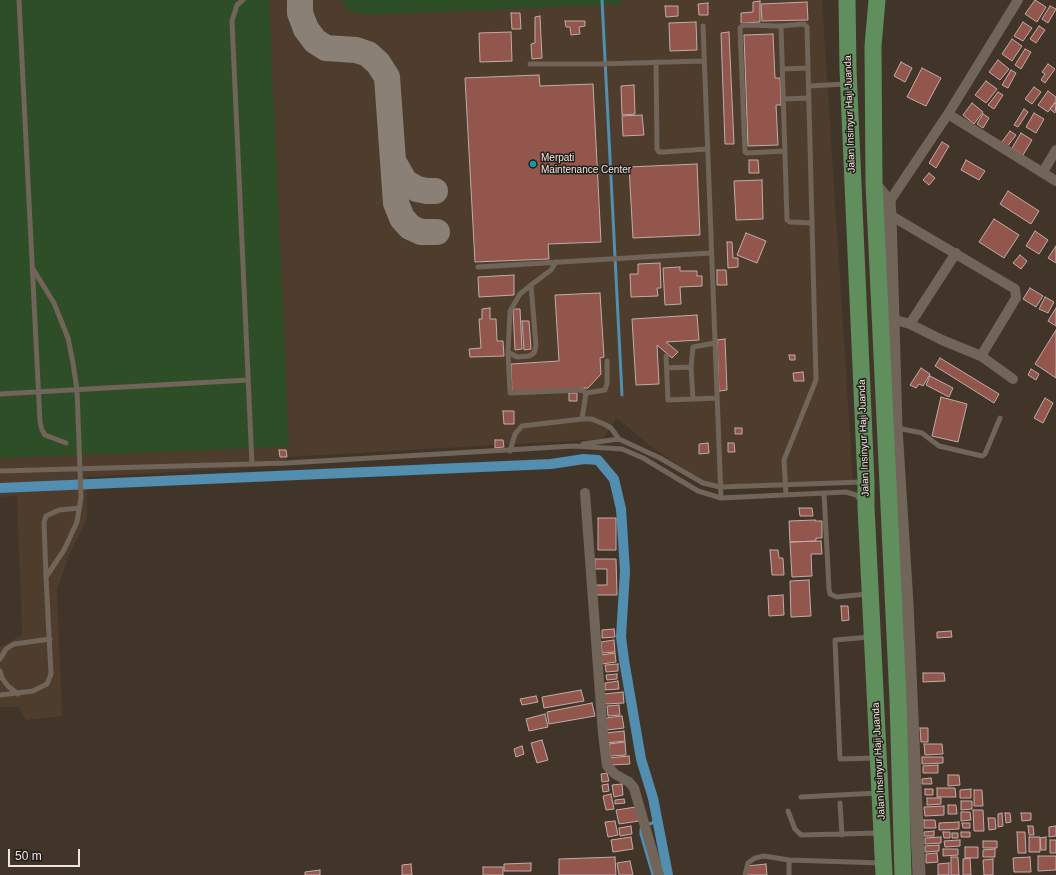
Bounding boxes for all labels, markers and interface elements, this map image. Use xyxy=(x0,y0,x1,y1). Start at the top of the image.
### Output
street label: Jalan Insinyur Haji Juanda xyxy=(842,55,858,173)
place label: Merpati Maintenance Center xyxy=(541,152,631,176)
marker: Merpati Maintenance Center xyxy=(528,159,538,169)
street label: Jalan Insinyur Haji Juanda xyxy=(856,379,872,497)
street label: Jalan Insinyur Haji Juanda xyxy=(870,702,888,820)
scale bar xyxy=(10,841,82,867)
text: 50 m xyxy=(15,849,42,863)

